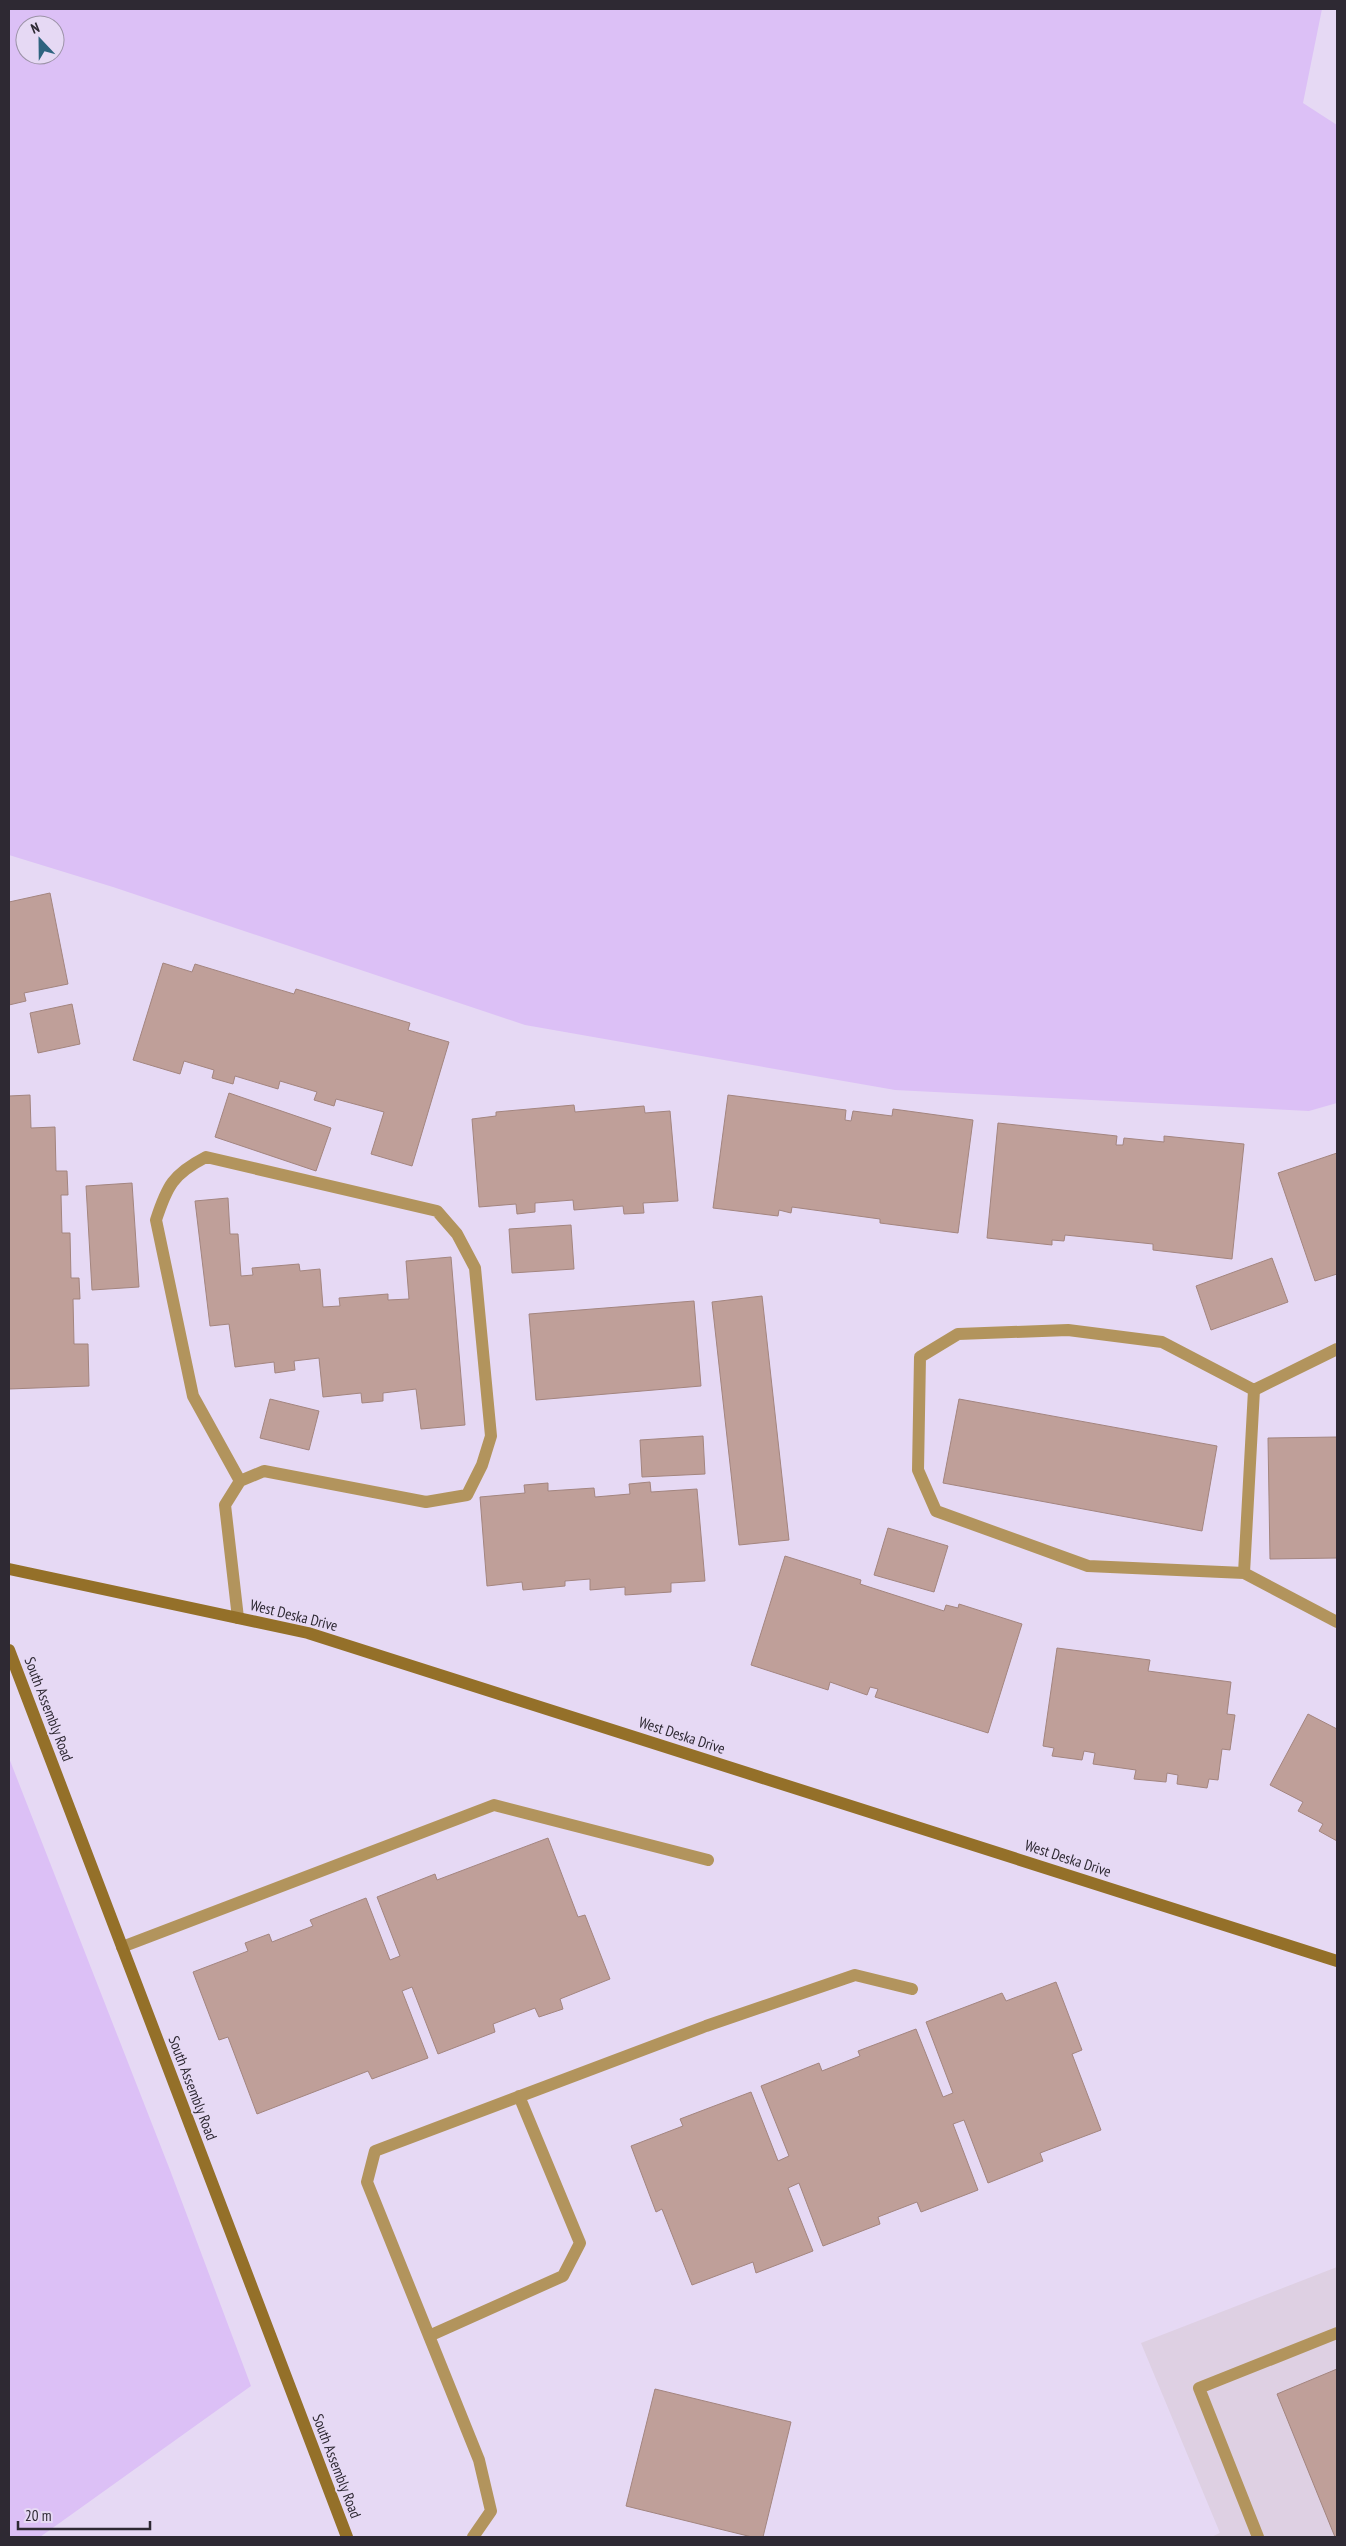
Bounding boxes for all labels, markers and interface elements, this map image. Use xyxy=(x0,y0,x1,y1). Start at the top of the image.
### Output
north arrow xyxy=(15,15,65,65)
text: N xyxy=(28,18,42,38)
street label: West Deska Drive xyxy=(248,1595,340,1635)
street label: South Assembly Road xyxy=(20,1654,78,1764)
street label: West Deska Drive xyxy=(636,1712,728,1758)
street label: West Deska Drive xyxy=(1022,1835,1114,1881)
street label: South Assembly Road xyxy=(164,2033,222,2143)
street label: South Assembly Road xyxy=(308,2411,366,2521)
scale bar xyxy=(18,2498,150,2530)
text: 20 m xyxy=(25,2506,51,2525)

